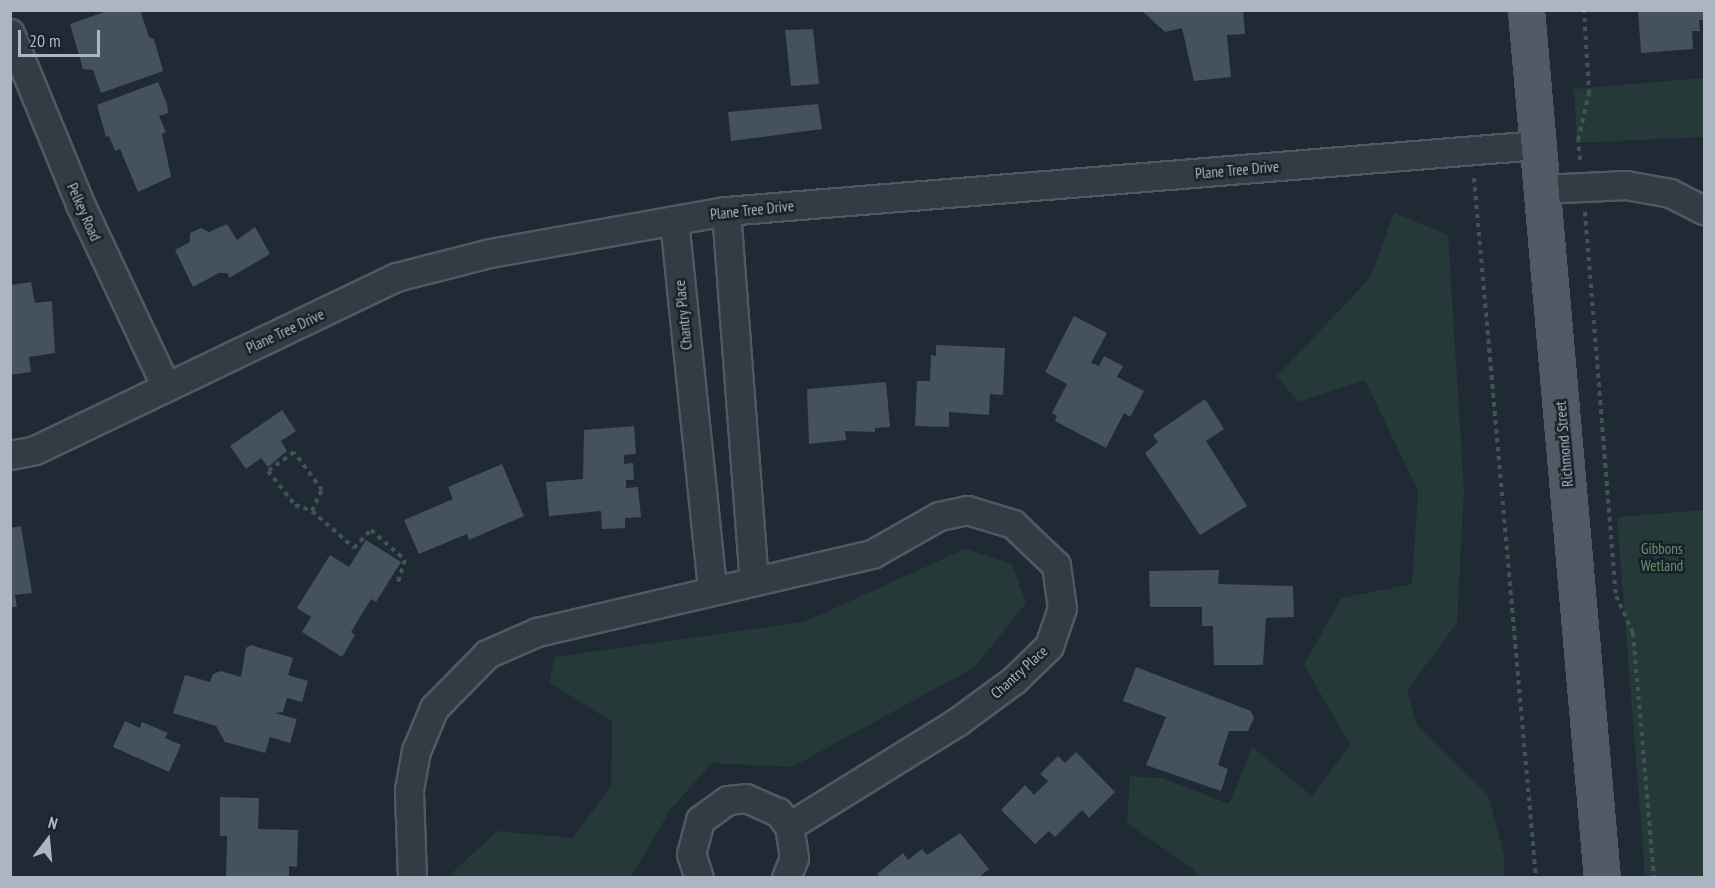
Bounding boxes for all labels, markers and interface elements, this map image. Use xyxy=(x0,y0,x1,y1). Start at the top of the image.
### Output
scale bar xyxy=(21,18,104,56)
text: 20 m xyxy=(29,29,61,52)
street label: Plane Tree Drive xyxy=(1194,157,1280,183)
street label: Pelkey Road xyxy=(63,180,105,244)
street label: Plane Tree Drive xyxy=(709,197,795,223)
street label: Chantry Place xyxy=(670,279,696,351)
street label: Plane Tree Drive xyxy=(243,305,327,357)
street label: Richmond Street xyxy=(1551,400,1577,488)
park label: Gibbons Wetland xyxy=(1641,539,1683,574)
street label: Chantry Place xyxy=(987,642,1051,702)
north arrow xyxy=(18,810,78,870)
text: N xyxy=(46,812,60,833)

